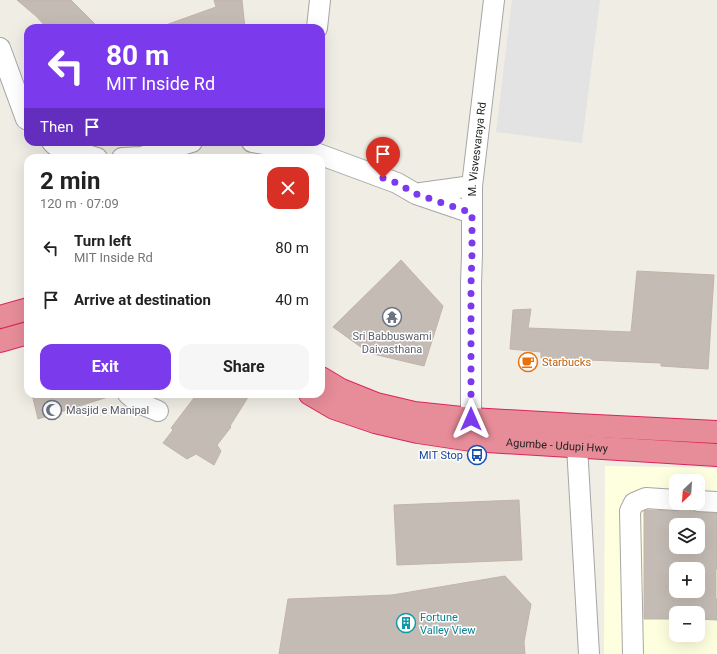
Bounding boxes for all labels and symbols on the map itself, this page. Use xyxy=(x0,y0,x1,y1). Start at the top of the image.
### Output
street label: M. Visvesvaraya Rd xyxy=(466,101,489,196)
pin xyxy=(366,137,400,178)
temple icon: Sri Babbuswami Daivasthana xyxy=(381,306,403,328)
place label: Sri Babbuswami Daivasthana xyxy=(352,330,432,356)
cafe icon: Starbucks xyxy=(517,351,539,373)
place label: Starbucks xyxy=(542,356,591,369)
position arrow xyxy=(450,398,492,440)
mosque icon: Masjid e Manipal xyxy=(41,399,63,421)
place label: Masjid e Manipal xyxy=(66,404,149,417)
street label: Agumbe - Udupi Hwy xyxy=(506,436,609,455)
bus stop icon: MIT Stop xyxy=(466,444,488,466)
place label: MIT Stop xyxy=(419,449,463,462)
north arrow xyxy=(669,474,705,510)
place label: Fortune Valley View xyxy=(420,611,476,637)
building icon: Fortune Valley View xyxy=(395,612,417,634)

